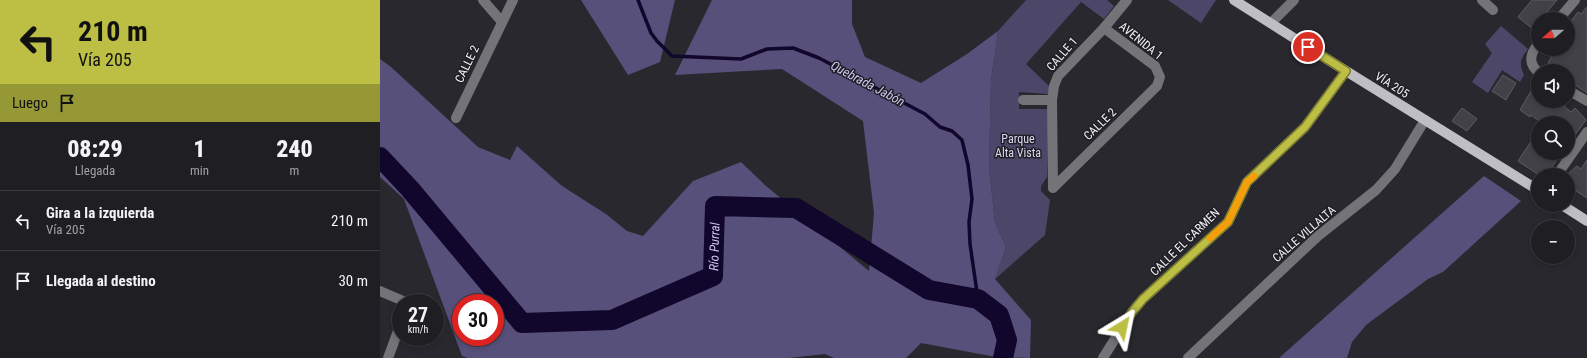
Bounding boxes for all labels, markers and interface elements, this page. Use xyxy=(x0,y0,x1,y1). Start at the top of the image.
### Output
north arrow xyxy=(1531,12,1575,56)
map controls xyxy=(1531,12,1575,264)
text: 210 m xyxy=(78,15,148,48)
icon: left xyxy=(12,16,64,68)
street label: AVENIDA 1 xyxy=(1116,19,1166,63)
pin xyxy=(1291,30,1325,64)
street label: CALLE 1 xyxy=(1044,34,1080,74)
icon: arrive xyxy=(1297,36,1319,58)
street label: CALLE 2 xyxy=(452,43,482,85)
text: Vía 205 xyxy=(78,49,132,70)
water label: Quebrada Jabón xyxy=(828,58,907,109)
button: sound xyxy=(1531,64,1575,108)
street label: VÍA 205 xyxy=(1372,68,1412,101)
icon: arrive xyxy=(56,92,78,114)
text: Luego xyxy=(12,94,48,112)
street label: CALLE 2 xyxy=(1081,105,1119,143)
button: search xyxy=(1531,116,1575,160)
park label: Parque Alta Vista xyxy=(995,132,1041,160)
text: 08:29 xyxy=(67,135,123,163)
text: 1 xyxy=(193,135,206,163)
text: 240 xyxy=(276,135,313,163)
text: Llegada xyxy=(75,163,115,178)
text: min xyxy=(190,163,209,178)
text: m xyxy=(290,163,299,178)
button: + xyxy=(1531,168,1575,212)
street label: CALLE VILLALTA xyxy=(1270,203,1338,265)
text: Gira a la izquierda xyxy=(46,204,154,222)
street label: CALLE EL CARMEN xyxy=(1147,205,1223,279)
icon: left xyxy=(12,210,34,232)
text: 210 m xyxy=(331,212,368,230)
button: − xyxy=(1531,220,1575,264)
water label: Río Purral xyxy=(706,221,723,271)
text: Vía 205 xyxy=(46,222,85,237)
icon: arrive xyxy=(12,270,34,292)
text: Llegada al destino xyxy=(46,272,156,290)
text: 30 m xyxy=(338,272,368,290)
speed limit sign: 30 xyxy=(452,294,504,346)
text: 27 xyxy=(408,303,428,327)
position arrow xyxy=(1101,306,1143,348)
text: km/h xyxy=(408,324,428,335)

